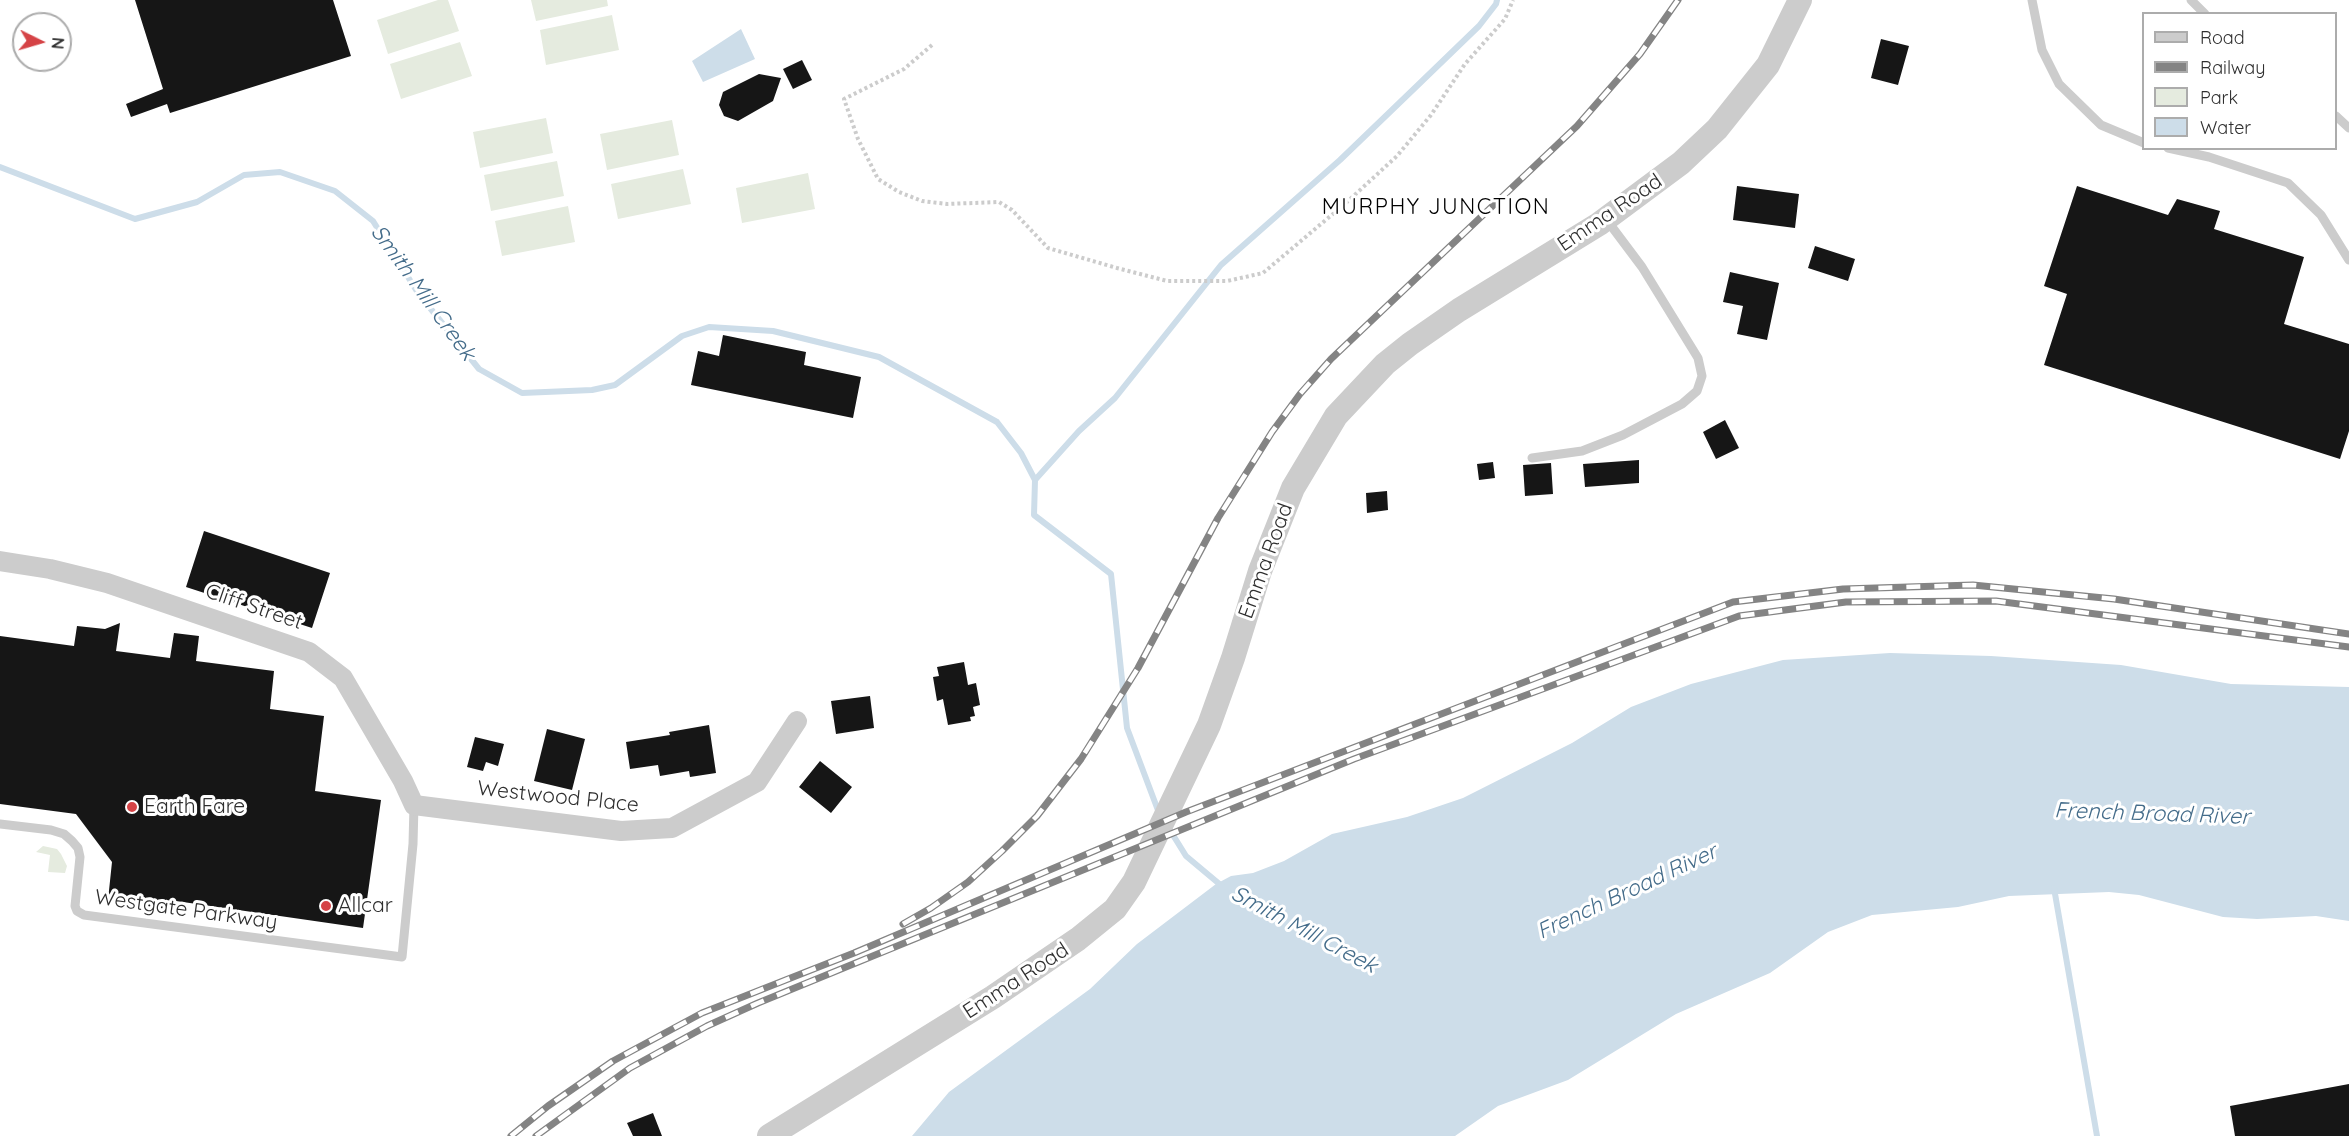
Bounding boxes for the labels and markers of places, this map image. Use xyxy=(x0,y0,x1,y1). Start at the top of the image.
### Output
place label: Earth Fare xyxy=(144,794,245,820)
marker: Earth Fare xyxy=(125,800,139,814)
place label: Allcar xyxy=(338,893,393,919)
marker: Allcar xyxy=(319,899,333,913)

